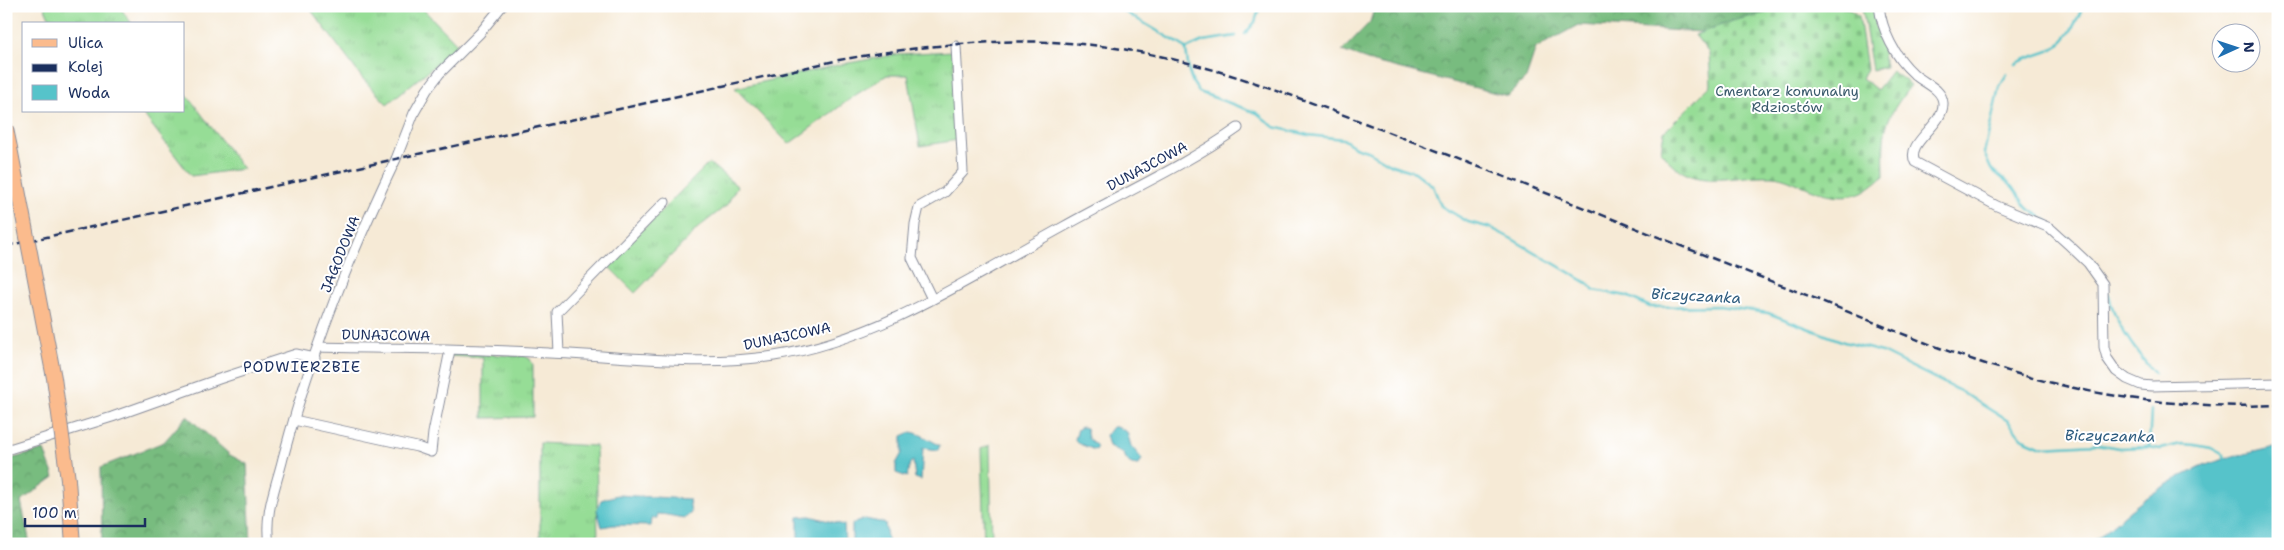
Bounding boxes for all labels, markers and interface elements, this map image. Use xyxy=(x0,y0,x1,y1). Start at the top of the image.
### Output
legend xyxy=(22,22,185,112)
north arrow xyxy=(2212,22,2262,72)
text: Ulica xyxy=(68,33,104,53)
text: N xyxy=(2240,41,2258,53)
text: Kolej xyxy=(68,57,103,77)
park label: Cmentarz komunalny Rdziostów xyxy=(1715,82,1859,116)
text: Woda xyxy=(68,83,110,103)
street label: DUNAJCOWA xyxy=(1104,137,1190,195)
street label: JAGODOWA xyxy=(316,213,364,295)
water label: Biczyczanka xyxy=(1650,284,1742,308)
street label: DUNAJCOWA xyxy=(742,318,832,354)
street label: DUNAJCOWA xyxy=(341,325,431,345)
district label: PODWIERZBIE xyxy=(243,357,361,377)
water label: Biczyczanka xyxy=(2065,425,2155,447)
scale bar xyxy=(25,495,145,527)
text: 100 m xyxy=(32,503,77,523)

